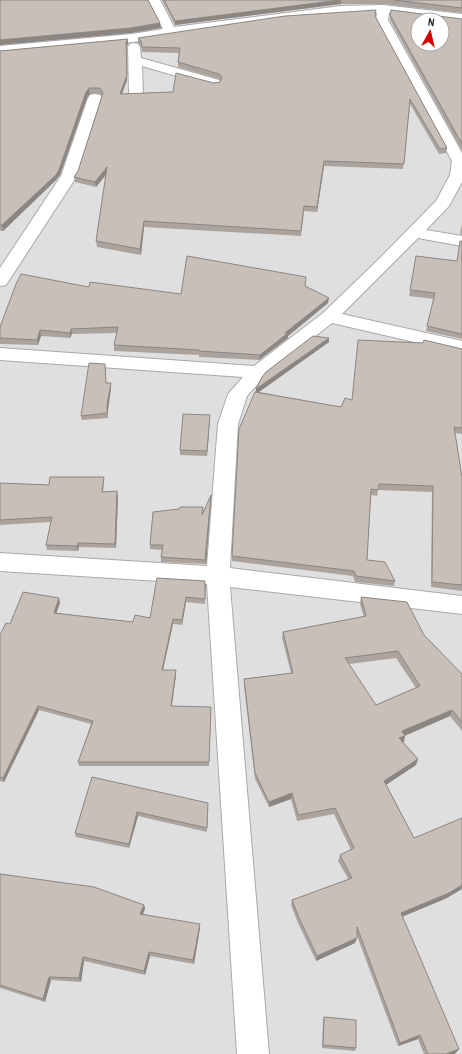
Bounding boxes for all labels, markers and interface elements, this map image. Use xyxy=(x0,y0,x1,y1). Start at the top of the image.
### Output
north arrow xyxy=(410,12,450,52)
text: N xyxy=(427,15,436,29)

